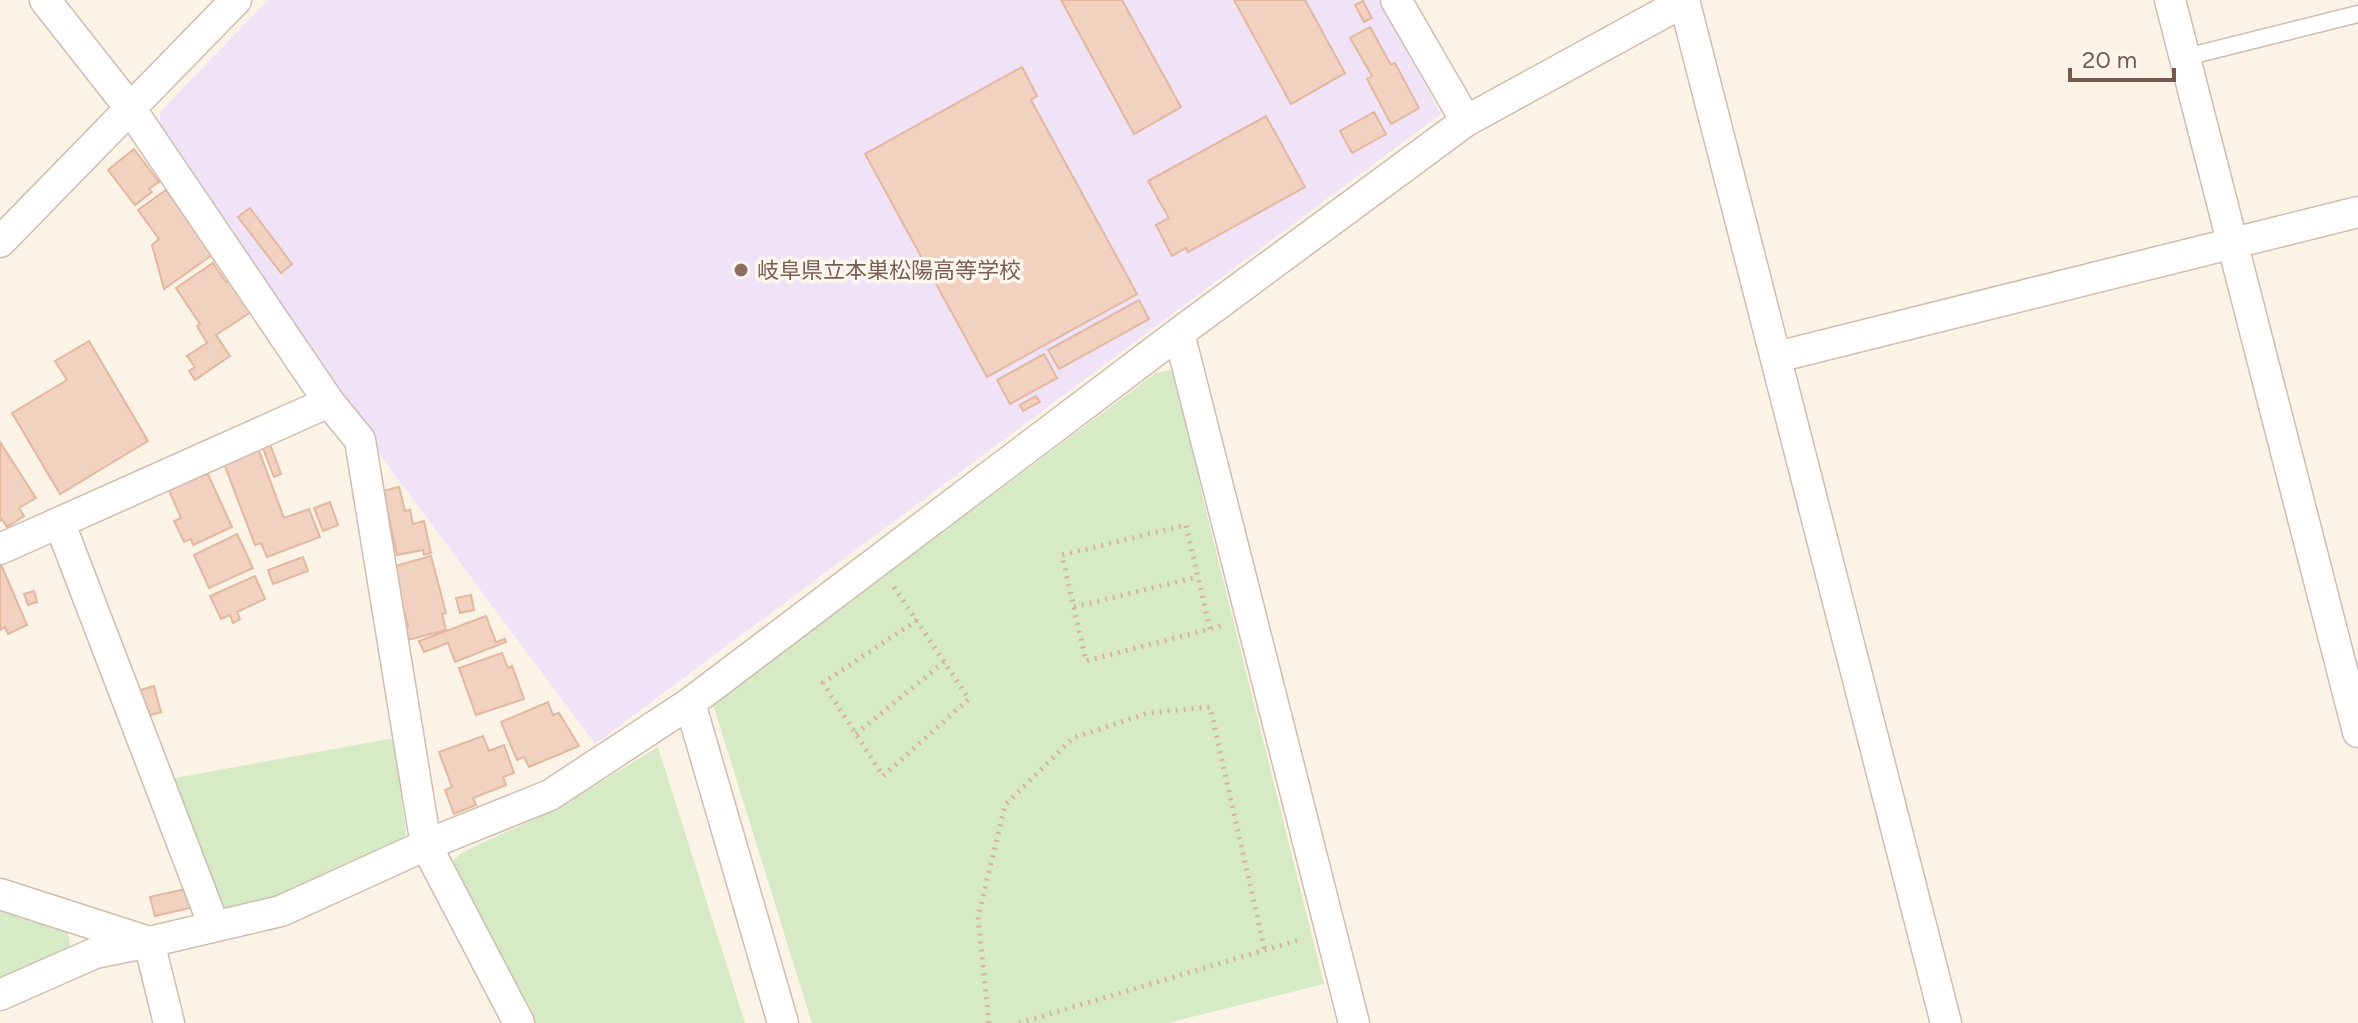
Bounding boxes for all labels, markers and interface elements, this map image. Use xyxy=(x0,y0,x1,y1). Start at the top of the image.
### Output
scale bar xyxy=(2070,32,2174,82)
text: 20 m xyxy=(2082,45,2137,74)
place label: 岐阜県立本巣松陽高等学校 xyxy=(757,257,1021,284)
marker: 岐阜県立本巣松陽高等学校 xyxy=(732,261,750,279)

